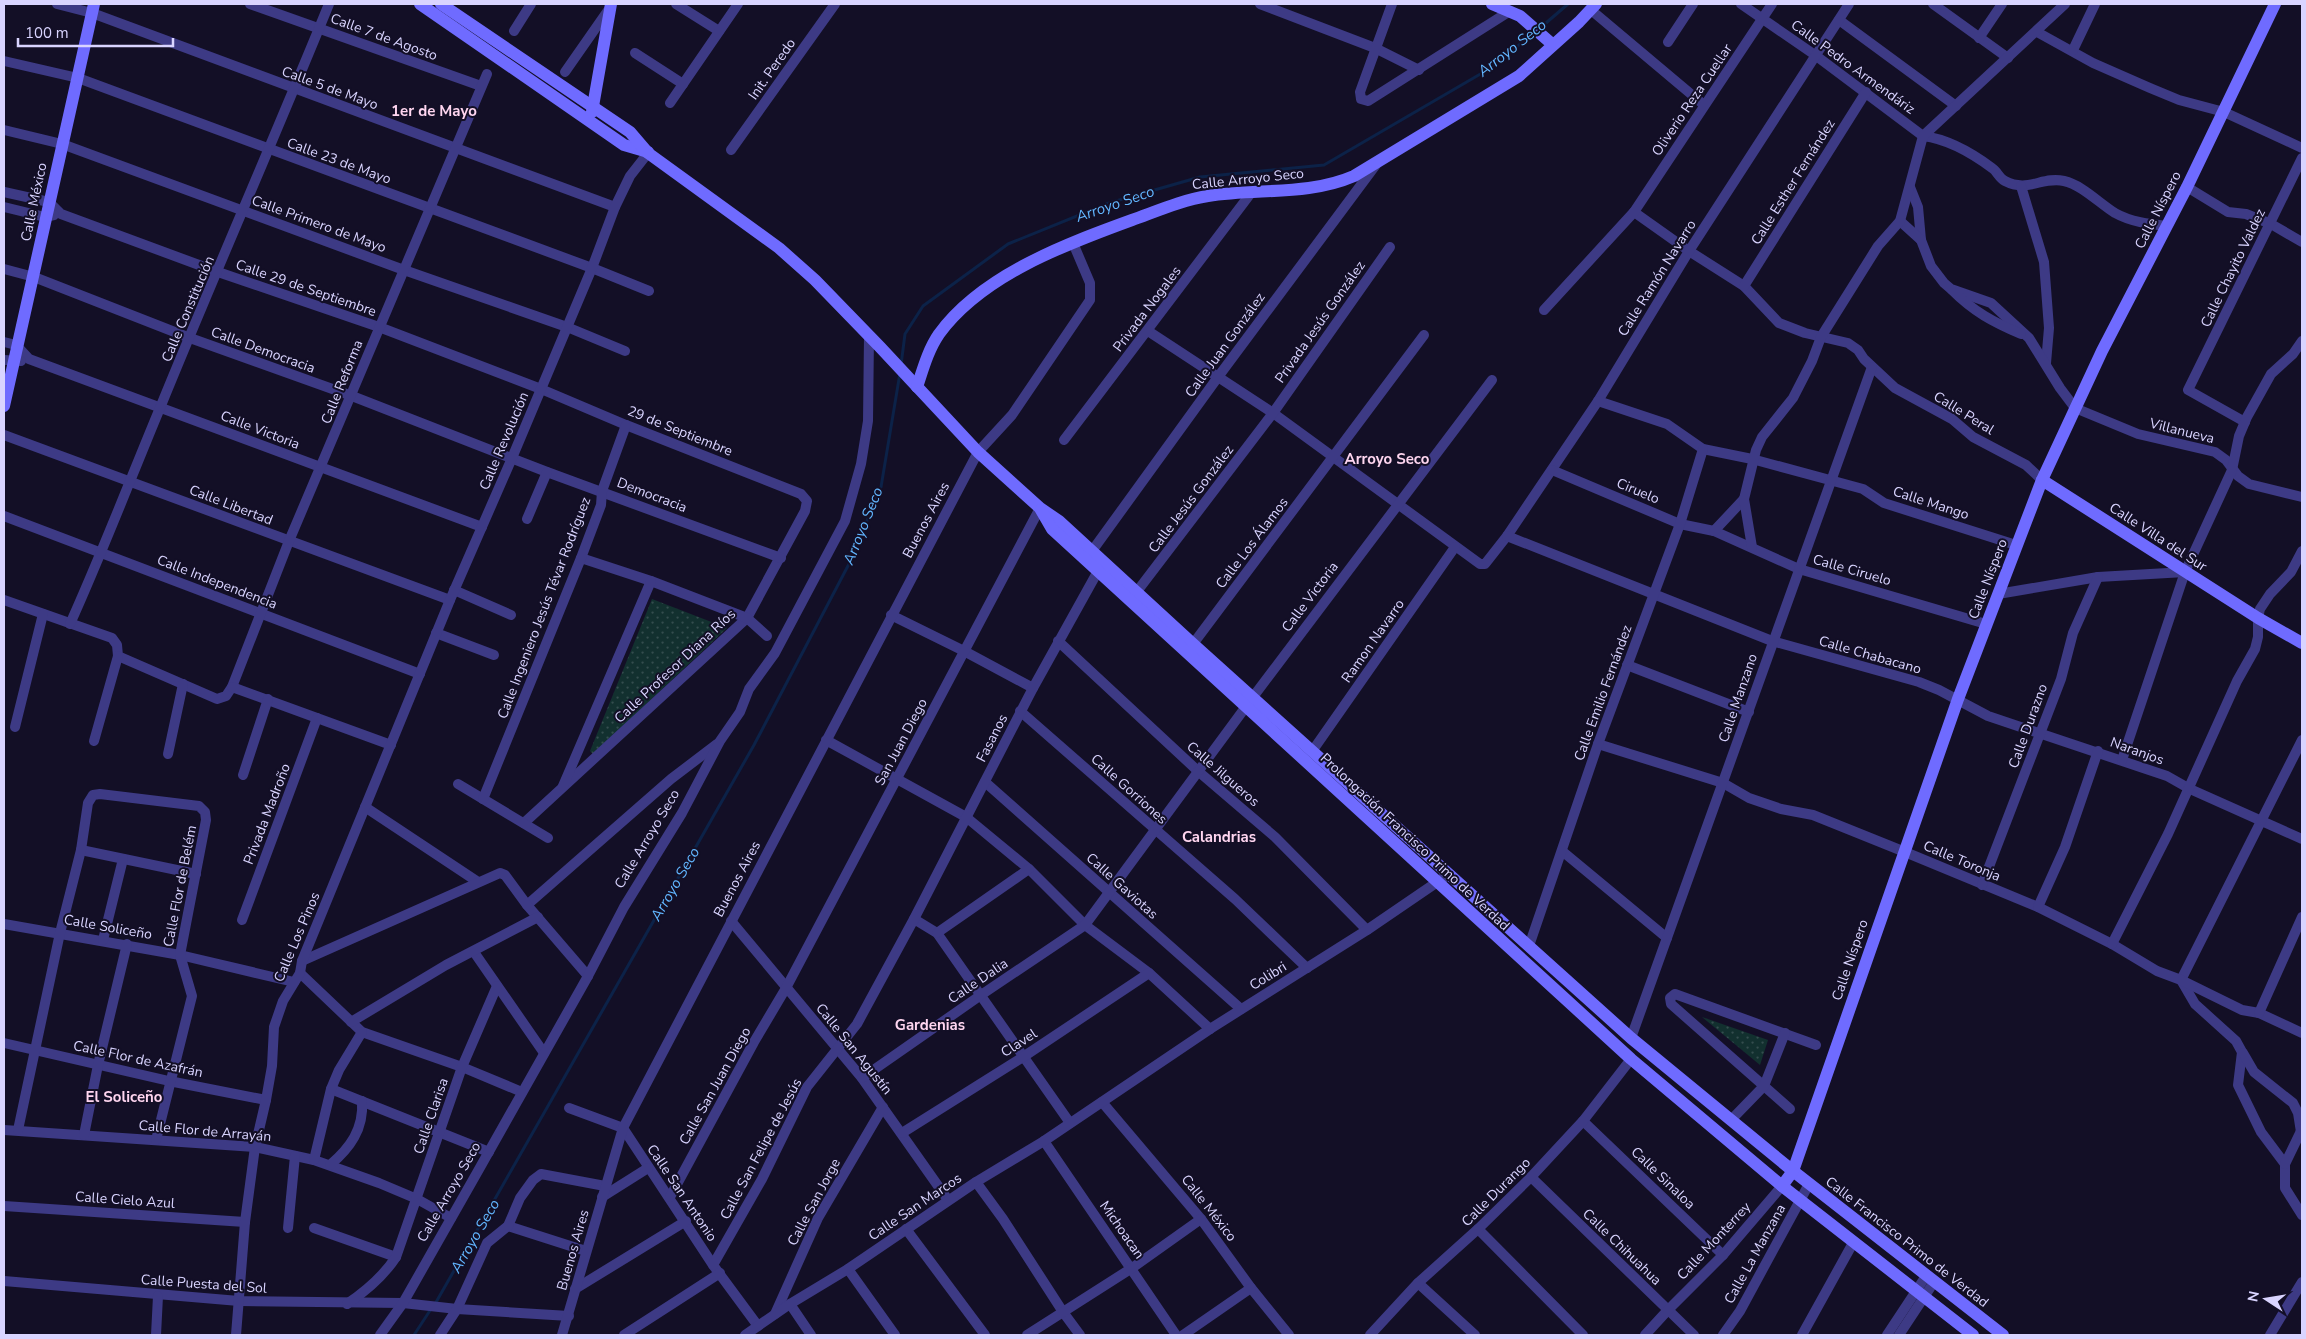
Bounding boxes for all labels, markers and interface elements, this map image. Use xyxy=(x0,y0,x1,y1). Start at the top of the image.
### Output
street label: Calle 7 de Agosto xyxy=(328,9,440,65)
scale bar xyxy=(18,15,172,47)
water label: Arroyo Seco xyxy=(1473,15,1550,82)
street label: Calle Pedro Armendáriz xyxy=(1787,15,1919,119)
text: 100 m xyxy=(25,23,69,43)
street label: Init. Peredo xyxy=(744,34,800,104)
street label: Oliverio Reza Cuellar xyxy=(1647,40,1737,160)
street label: Calle 5 de Mayo xyxy=(279,62,381,114)
district label: 1er de Mayo xyxy=(391,101,477,121)
street label: Calle Esther Fernández xyxy=(1747,115,1840,248)
street label: Calle 23 de Mayo xyxy=(284,133,394,189)
street label: Calle México xyxy=(16,161,52,243)
street label: Calle Arroyo Seco xyxy=(1191,164,1305,194)
street label: Calle Níspero xyxy=(2130,168,2186,252)
water label: Arroyo Seco xyxy=(1072,181,1157,227)
street label: Calle Primero de Mayo xyxy=(249,191,389,257)
street label: Calle Chayito Valdez xyxy=(2196,205,2270,330)
street label: Calle Ramón Navarro xyxy=(1613,216,1701,340)
street label: Calle Constitución xyxy=(157,253,219,365)
street label: Calle 29 de Septiembre xyxy=(233,255,379,321)
street label: Privada Jesús González xyxy=(1271,257,1370,387)
street label: Privada Nogales xyxy=(1109,262,1186,356)
street label: Calle Juan González xyxy=(1181,288,1270,401)
street label: Calle Democracia xyxy=(208,322,318,378)
street label: Calle Reforma xyxy=(316,337,368,427)
street label: Calle Peral xyxy=(1930,387,1999,440)
street label: Calle Revolución xyxy=(475,389,533,493)
street label: 29 de Septiembre xyxy=(625,401,735,461)
street label: Calle Victoria xyxy=(218,406,302,454)
street label: Villanueva xyxy=(2147,414,2216,448)
street label: Calle Jesús González xyxy=(1144,441,1238,557)
district label: Arroyo Seco xyxy=(1345,449,1430,469)
street label: Democracia xyxy=(614,473,690,517)
street label: Ciruelo xyxy=(1614,473,1663,509)
street label: Buenos Aires xyxy=(898,478,954,561)
street label: Calle Libertad xyxy=(186,480,276,530)
street label: Calle Mango xyxy=(1890,482,1972,524)
water label: Arroyo Seco xyxy=(838,484,888,569)
street label: Calle Los Álamos xyxy=(1211,493,1293,593)
street label: Calle Ingeniero Jesús Tévar Rodríguez xyxy=(493,494,595,722)
street label: Calle Villa del Sur xyxy=(2105,498,2211,576)
street label: Calle Níspero xyxy=(1964,536,2012,622)
street label: Calle Independencia xyxy=(154,550,280,614)
street label: Calle Ciruelo xyxy=(1811,550,1894,590)
street label: Calle Victoria xyxy=(1277,558,1343,636)
street label: Ramon Navarro xyxy=(1337,595,1409,687)
street label: Calle Profesor Diana Ríos xyxy=(610,605,740,727)
street label: Calle Emilio Fernández xyxy=(1570,622,1637,764)
street label: Calle Chabacano xyxy=(1817,631,1924,679)
street label: Calle Manzano xyxy=(1714,651,1762,745)
street label: Calle Durazno xyxy=(2004,681,2052,771)
street label: San Juan Diego xyxy=(870,695,932,789)
street label: Fasanos xyxy=(972,711,1012,765)
street label: Naranjos xyxy=(2107,733,2167,770)
street label: Calle Jilgueros xyxy=(1183,737,1264,811)
street label: Calle Gorriones xyxy=(1087,749,1172,829)
street label: Prolongación Francisco Primo de Verdad xyxy=(1316,749,1514,935)
street label: Privada Madroño xyxy=(239,761,295,867)
street label: Calle Arroyo Seco xyxy=(611,787,683,891)
street label: Calle Flor de Belém xyxy=(159,823,201,949)
district label: Calandrias xyxy=(1182,827,1256,847)
street label: Calle Toronja xyxy=(1920,836,2004,886)
street label: Buenos Aires xyxy=(709,837,765,920)
water label: Arroyo Seco xyxy=(647,844,703,924)
street label: Calle Gaviotas xyxy=(1082,849,1162,924)
street label: Calle Los Pinos xyxy=(269,889,325,985)
street label: Calle Soliceño xyxy=(62,910,154,944)
street label: Calle Níspero xyxy=(1827,917,1873,1003)
street label: Calle Dalia xyxy=(944,954,1012,1008)
street label: Colibri xyxy=(1246,957,1290,995)
street label: Calle San Agustín xyxy=(811,999,897,1099)
district label: Gardenias xyxy=(895,1015,965,1035)
street label: Calle San Juan Diego xyxy=(675,1024,755,1148)
street label: Clavel xyxy=(997,1024,1041,1062)
street label: Calle Flor de Azafrán xyxy=(71,1036,205,1082)
street label: Calle Clarisa xyxy=(409,1075,453,1157)
street label: Calle San Felipe de Jesús xyxy=(716,1075,806,1223)
district label: El Soliceño xyxy=(86,1087,163,1107)
street label: Calle Flor de Arrayán xyxy=(138,1116,272,1146)
street label: Calle Arroyo Seco xyxy=(414,1139,484,1245)
street label: Calle San Antonio xyxy=(642,1141,722,1245)
street label: Calle Sinaloa xyxy=(1627,1143,1699,1213)
street label: Calle Durango xyxy=(1457,1153,1535,1231)
street label: Calle San Jorge xyxy=(783,1155,845,1249)
street label: Calle San Marcos xyxy=(865,1169,966,1245)
street label: Calle México xyxy=(1177,1171,1241,1246)
street label: Calle Francisco Primo de Verdad xyxy=(1821,1172,1993,1312)
street label: Calle Cielo Azul xyxy=(74,1187,176,1213)
water label: Arroyo Seco xyxy=(447,1196,503,1276)
street label: Michoacan xyxy=(1095,1197,1149,1263)
street label: Calle Monterrey xyxy=(1673,1197,1756,1284)
street label: Calle La Manzana xyxy=(1720,1201,1790,1307)
street label: Calle Chihuahua xyxy=(1578,1204,1666,1290)
street label: Buenos Aires xyxy=(552,1207,594,1293)
street label: Calle Puesta del Sol xyxy=(140,1270,269,1298)
north arrow xyxy=(2241,1274,2291,1324)
text: N xyxy=(2243,1289,2264,1304)

